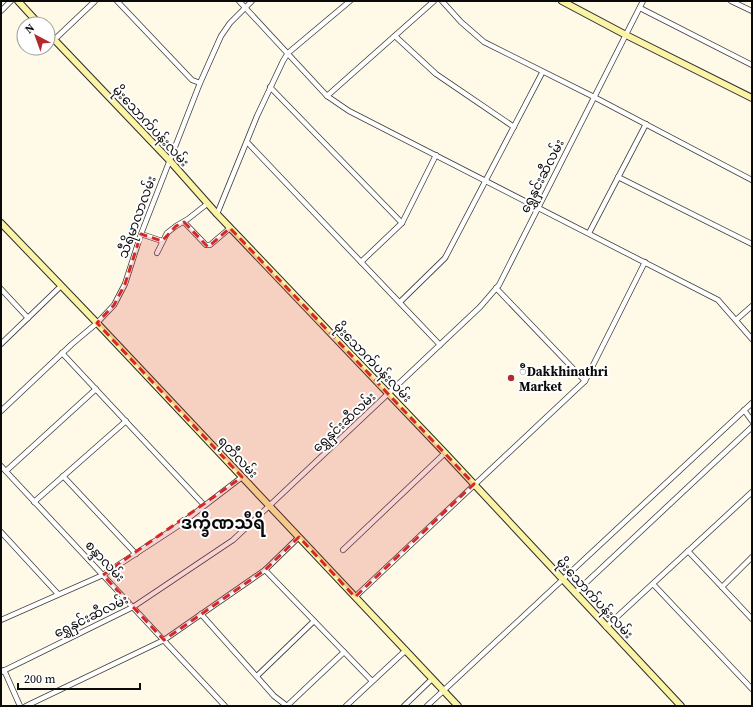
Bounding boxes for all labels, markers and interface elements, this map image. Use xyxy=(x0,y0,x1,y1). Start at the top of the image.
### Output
north arrow xyxy=(16,16,56,56)
text: N xyxy=(22,21,38,37)
street label: မိုးသောက်ပန်းလမ်း xyxy=(107,82,193,172)
street label: ရွှေနှင်းဆီလမ်း xyxy=(516,136,570,217)
street label: သီရိမာလာလမ်း xyxy=(114,173,162,261)
street label: မိုးသောက်ပန်းလမ်း xyxy=(329,318,416,407)
place label: ီDakkhinathri Market xyxy=(519,363,608,395)
marker: ီDakkhinathri Market xyxy=(506,373,516,383)
street label: ရွှေနှင်းဆီလမ်း xyxy=(309,388,381,457)
street label: ရတီလမ်း xyxy=(213,432,262,483)
district label: ဒက္ခိဏသီရိ xyxy=(181,511,266,537)
street label: စန္ဒာလမ်း xyxy=(80,537,129,587)
street label: မိုးသောက်ပန်းလမ်း xyxy=(551,554,637,644)
street label: ရွှေနှင်းဆီလမ်း xyxy=(51,591,132,643)
scale bar xyxy=(18,665,140,691)
text: 200 m xyxy=(24,671,56,687)

